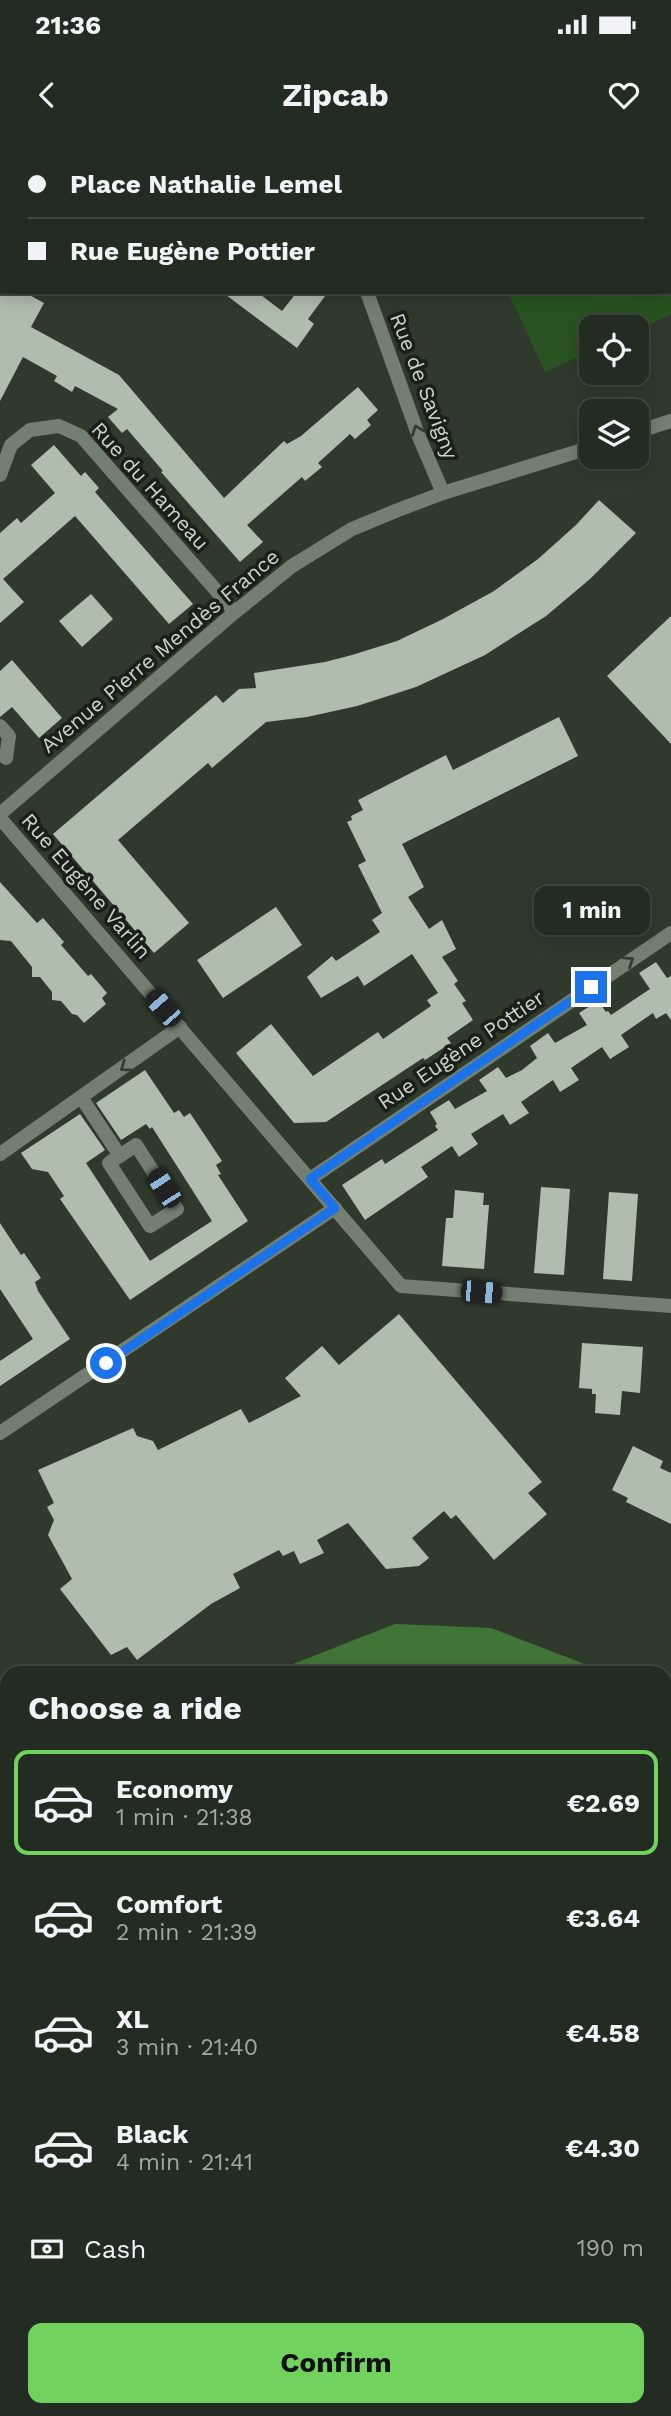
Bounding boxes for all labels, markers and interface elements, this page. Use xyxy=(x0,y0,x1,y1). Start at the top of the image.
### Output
text: 21:36 xyxy=(35,10,101,40)
icon: back xyxy=(28,76,66,114)
text: Zipcab xyxy=(282,76,389,114)
icon: heart xyxy=(605,76,643,114)
text: Place Nathalie Lemel xyxy=(70,169,342,199)
text: Rue Eugène Pottier xyxy=(70,236,315,266)
street label: Rue de Savigny xyxy=(385,309,464,463)
map controls xyxy=(579,315,649,469)
button: locate xyxy=(579,315,649,385)
button: layers xyxy=(579,399,649,469)
street label: Rue du Hameau xyxy=(86,417,214,555)
one-way arrow xyxy=(411,425,425,437)
street label: Avenue Pierre Mendès France xyxy=(35,544,284,758)
street label: Rue Eugène Varlin xyxy=(16,808,156,964)
callout: 1 min xyxy=(533,886,649,934)
text: 1 min xyxy=(562,897,622,924)
one-way arrow xyxy=(621,957,634,969)
route end xyxy=(575,971,607,1003)
street label: Rue Eugène Pottier xyxy=(373,984,549,1115)
car xyxy=(142,985,185,1031)
one-way arrow xyxy=(120,1059,132,1071)
car xyxy=(144,1165,185,1211)
car xyxy=(460,1280,503,1304)
route start xyxy=(90,1347,122,1379)
text: Choose a ride xyxy=(28,1689,242,1727)
icon: car xyxy=(32,1771,95,1834)
text: Economy xyxy=(116,1774,233,1804)
text: €2.69 xyxy=(567,1788,640,1818)
text: 1 min · 21:38 xyxy=(116,1804,253,1831)
icon: car xyxy=(32,1886,95,1949)
text: Comfort xyxy=(116,1889,222,1919)
text: €3.64 xyxy=(566,1903,640,1933)
text: 2 min · 21:39 xyxy=(116,1919,257,1946)
icon: car xyxy=(32,2001,95,2064)
text: XL xyxy=(116,2004,149,2034)
text: €4.58 xyxy=(566,2018,640,2048)
text: 3 min · 21:40 xyxy=(116,2034,258,2061)
icon: car xyxy=(32,2116,95,2179)
text: Black xyxy=(116,2119,188,2149)
text: €4.30 xyxy=(565,2133,640,2163)
text: 4 min · 21:41 xyxy=(116,2149,253,2176)
icon: cash xyxy=(28,2230,66,2268)
text: Cash xyxy=(84,2234,146,2264)
text: 190 m xyxy=(577,2235,644,2262)
button: Confirm xyxy=(28,2323,644,2403)

